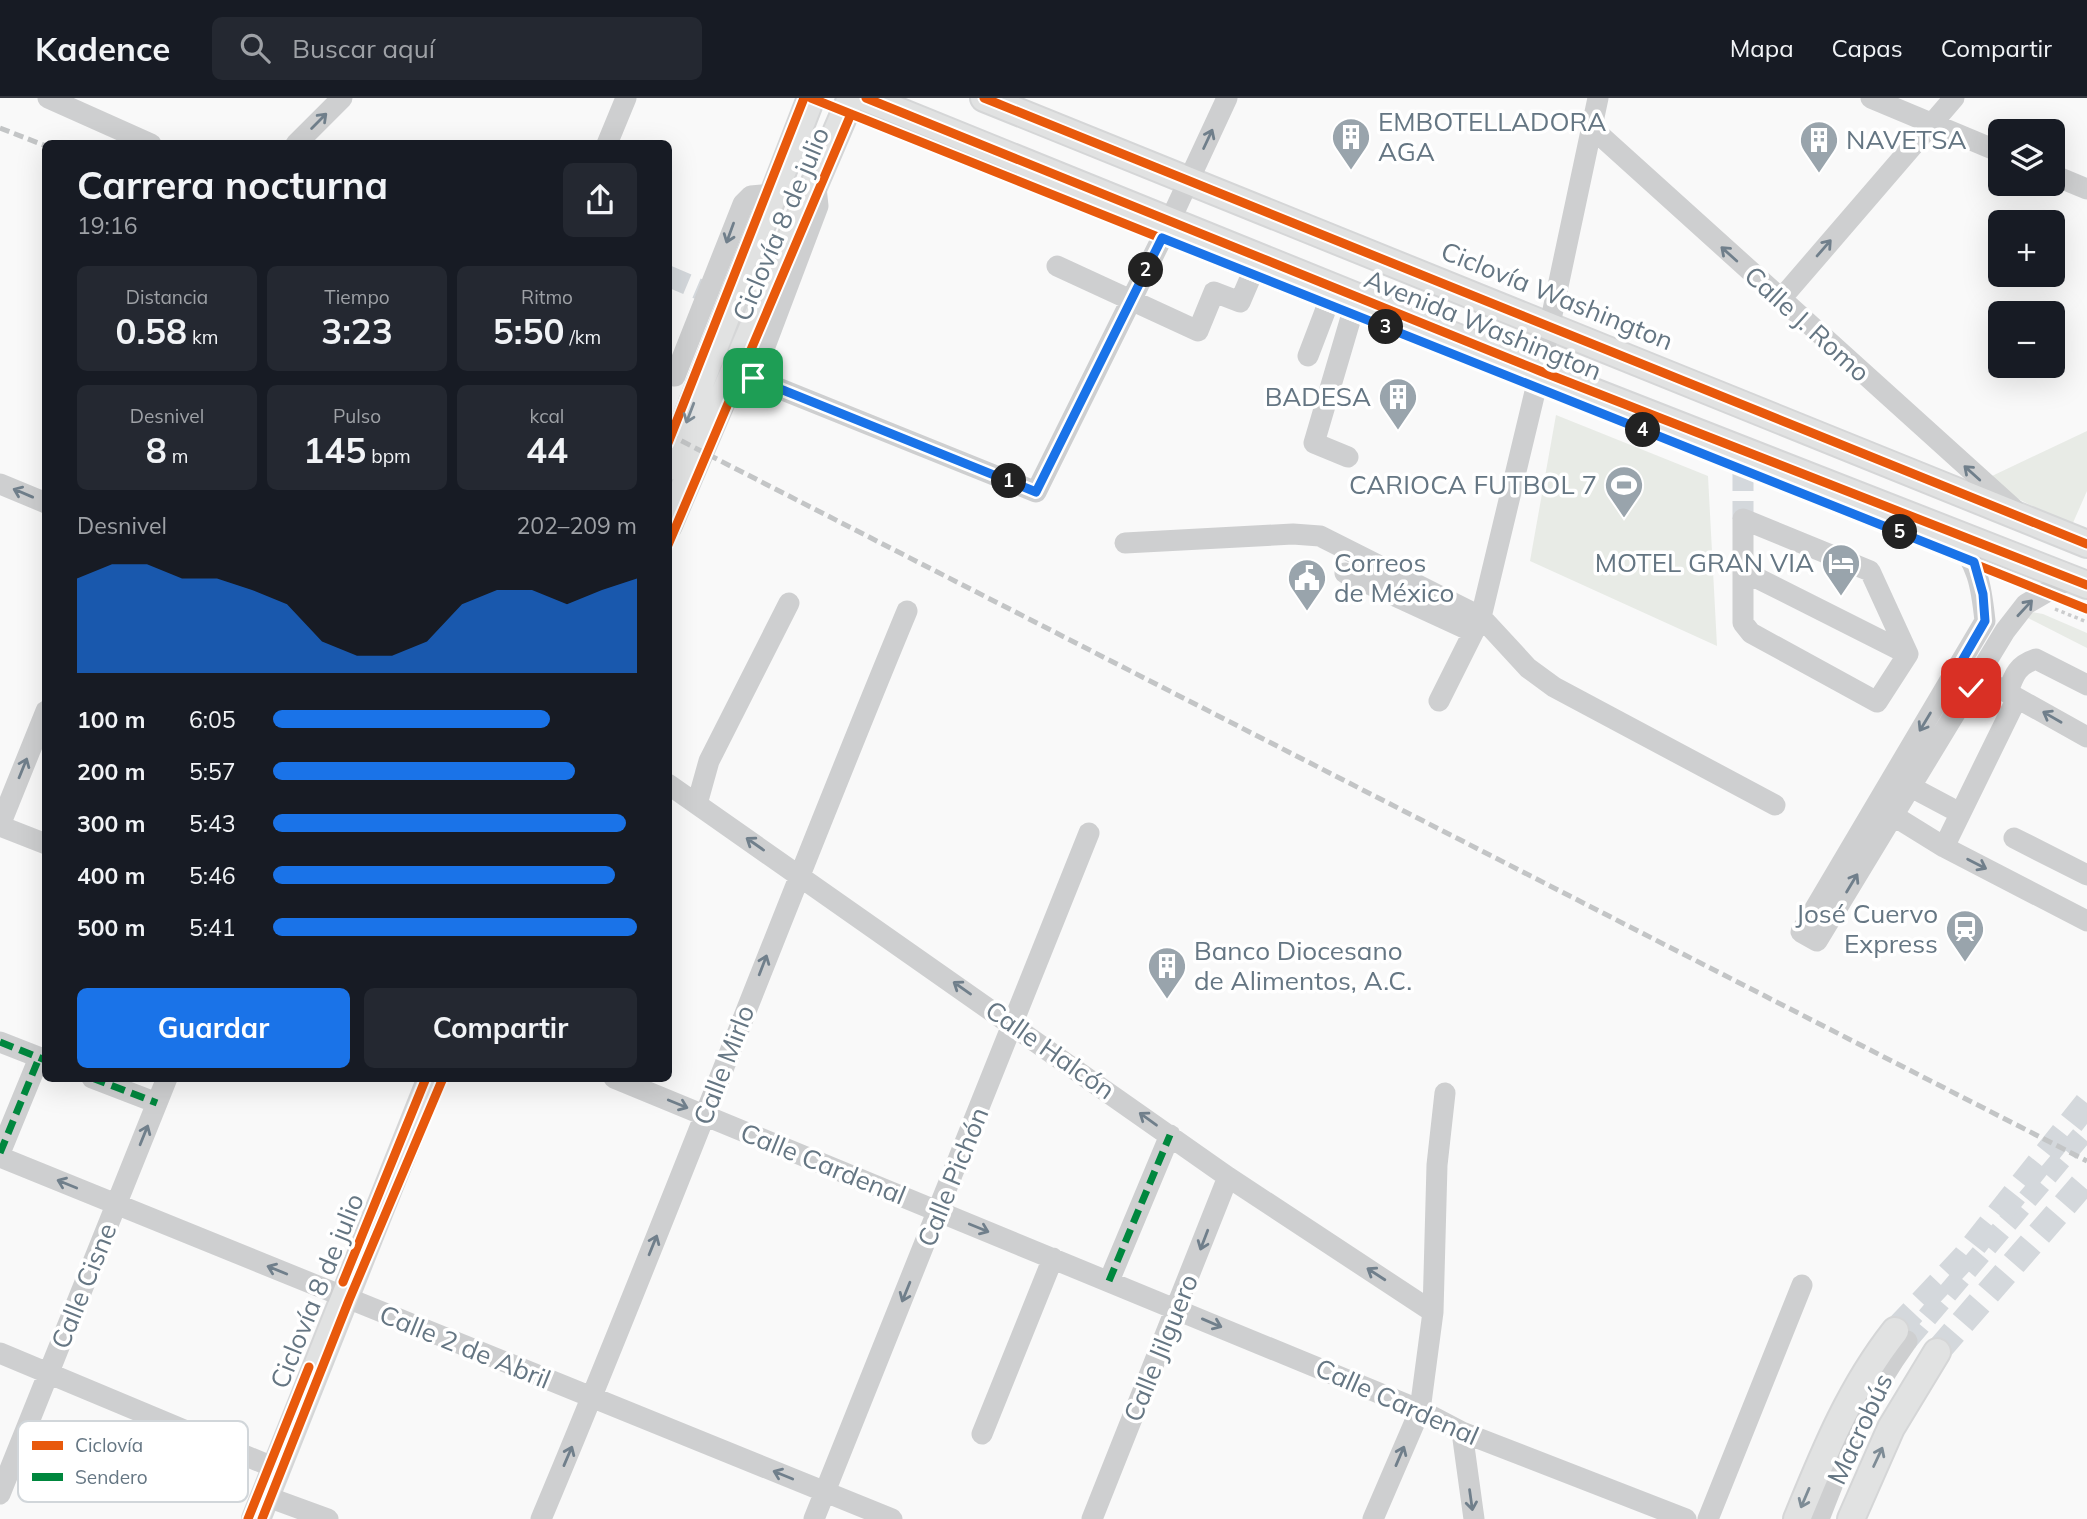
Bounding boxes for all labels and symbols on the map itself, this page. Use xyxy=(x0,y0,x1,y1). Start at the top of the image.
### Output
place label: EMBOTELLADORA AGA xyxy=(1378,105,1606,168)
one-way arrow xyxy=(310,112,327,129)
building icon: EMBOTELLADORA AGA xyxy=(1330,116,1372,171)
building icon: NAVETSA xyxy=(1798,119,1840,174)
street label: Ciclovía 8 de julio xyxy=(725,122,836,326)
place label: NAVETSA xyxy=(1846,123,1967,156)
one-way arrow xyxy=(1202,129,1215,150)
one-way arrow xyxy=(723,221,735,243)
street label: Ciclovía Washington xyxy=(1436,234,1678,357)
one-way arrow xyxy=(1816,239,1832,257)
one-way arrow xyxy=(1721,245,1738,262)
pin: 2 xyxy=(1128,252,1164,288)
street label: Calle J. Romo xyxy=(1738,259,1877,389)
street label: Avenida Washington xyxy=(1360,262,1607,387)
pin: 3 xyxy=(1368,310,1404,344)
pin xyxy=(723,348,783,408)
building icon: BADESA xyxy=(1377,376,1419,431)
place label: BADESA xyxy=(1265,380,1371,413)
one-way arrow xyxy=(682,402,695,424)
pin: 4 xyxy=(1626,412,1660,448)
pin: 1 xyxy=(992,464,1026,498)
sports icon: CARIOCA FUTBOL 7 xyxy=(1603,464,1645,519)
one-way arrow xyxy=(1963,465,1981,481)
place label: CARIOCA FUTBOL 7 xyxy=(1349,468,1597,501)
one-way arrow xyxy=(12,486,34,499)
pin: 5 xyxy=(1882,514,1918,550)
hotel icon: MOTEL GRAN VIA xyxy=(1820,542,1862,597)
place label: Correos de México xyxy=(1334,546,1454,609)
place label: MOTEL GRAN VIA xyxy=(1595,546,1814,579)
public building icon: Correos de México xyxy=(1286,557,1328,612)
one-way arrow xyxy=(2016,600,2033,617)
pin xyxy=(1941,658,2001,718)
one-way arrow xyxy=(2042,710,2063,723)
one-way arrow xyxy=(1918,712,1932,732)
one-way arrow xyxy=(17,757,30,779)
one-way arrow xyxy=(746,837,765,851)
one-way arrow xyxy=(1967,858,1987,872)
one-way arrow xyxy=(1845,874,1859,894)
place label: José Cuervo Express xyxy=(1795,897,1938,960)
station icon: José Cuervo Express xyxy=(1944,908,1986,963)
place label: Banco Diocesano de Alimentos, A.C. xyxy=(1194,934,1412,997)
building icon: Banco Diocesano de Alimentos, A.C. xyxy=(1146,945,1188,1000)
one-way arrow xyxy=(758,954,770,976)
one-way arrow xyxy=(953,980,972,995)
street label: Calle Halcón xyxy=(979,993,1121,1106)
street label: Calle Mirlo xyxy=(686,1000,761,1129)
one-way arrow xyxy=(666,1098,688,1111)
street label: Calle Pichón xyxy=(910,1102,995,1251)
one-way arrow xyxy=(1139,1112,1158,1126)
street label: Calle Cardenal xyxy=(736,1115,911,1212)
one-way arrow xyxy=(139,1125,152,1146)
one-way arrow xyxy=(56,1176,78,1189)
street label: Ciclovía 8 de julio xyxy=(262,1188,371,1393)
street label: Calle Cisne xyxy=(43,1218,124,1353)
one-way arrow xyxy=(967,1222,989,1235)
one-way arrow xyxy=(1196,1229,1209,1251)
one-way arrow xyxy=(648,1235,661,1257)
one-way arrow xyxy=(267,1263,288,1276)
one-way arrow xyxy=(1367,1267,1387,1281)
street label: Calle Jilguero xyxy=(1116,1269,1205,1426)
one-way arrow xyxy=(899,1280,912,1302)
street label: Calle 2 de Abril xyxy=(375,1297,556,1396)
one-way arrow xyxy=(1200,1318,1222,1331)
street label: Calle Cardenal xyxy=(1310,1351,1484,1452)
street label: Macrobús xyxy=(1820,1368,1900,1489)
legend xyxy=(18,1421,248,1502)
text: Ciclovía xyxy=(75,1433,143,1457)
one-way arrow xyxy=(562,1446,575,1467)
one-way arrow xyxy=(1394,1446,1407,1468)
one-way arrow xyxy=(1872,1446,1885,1468)
text: Sendero xyxy=(75,1465,148,1489)
one-way arrow xyxy=(773,1468,794,1481)
one-way arrow xyxy=(1798,1487,1811,1509)
one-way arrow xyxy=(1465,1488,1478,1511)

